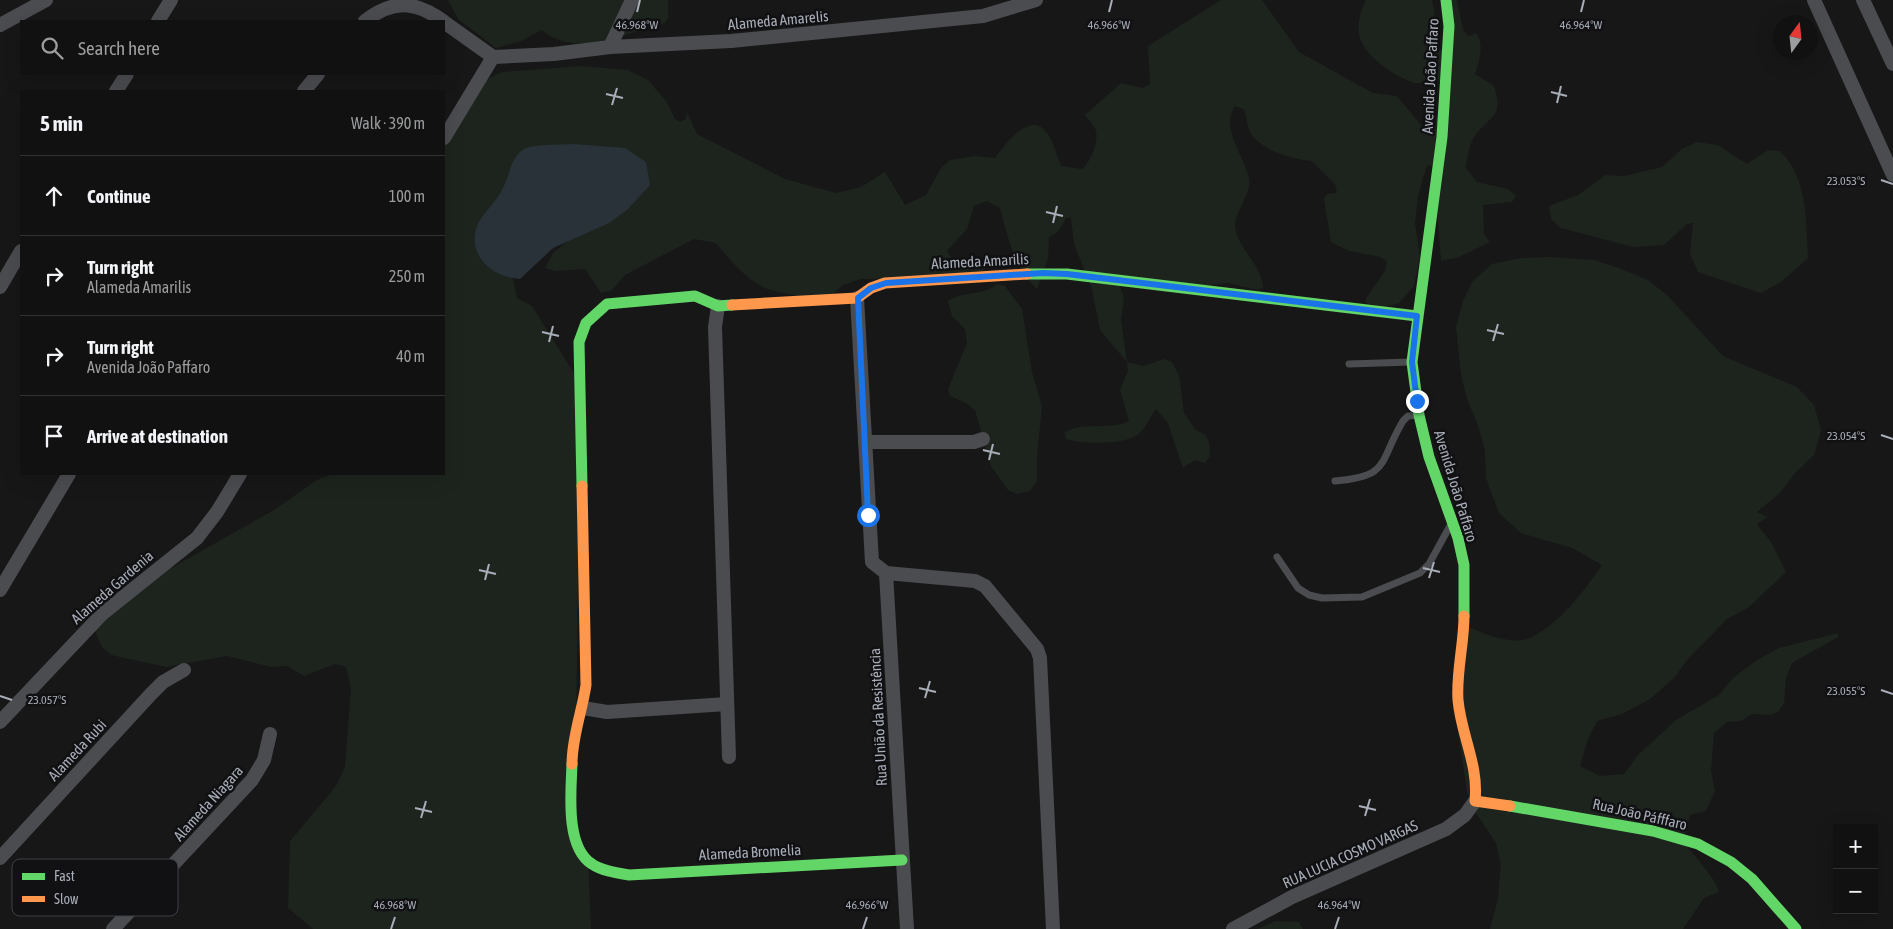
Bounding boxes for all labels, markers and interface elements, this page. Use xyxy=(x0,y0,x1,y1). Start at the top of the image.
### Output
street label: Alameda Amarelis xyxy=(727,7,829,33)
north arrow xyxy=(1773,15,1818,60)
text: 46.968°W xyxy=(616,18,658,32)
text: 46.966°W xyxy=(1088,18,1130,32)
street label: Avenida João Paffaro xyxy=(1418,18,1442,134)
text: 46.964°W xyxy=(1560,18,1602,32)
search box xyxy=(20,20,445,75)
icon: search xyxy=(38,34,66,62)
text: Search here xyxy=(78,37,160,59)
text: 5 min xyxy=(40,111,83,135)
text: Walk · 390 m xyxy=(351,114,425,132)
text: 23.053°S xyxy=(1827,174,1865,188)
icon: ahead xyxy=(40,182,68,210)
text: Continue xyxy=(87,185,151,207)
text: 100 m xyxy=(389,187,425,205)
street label: Alameda Amarilis xyxy=(931,250,1029,272)
text: Turn right xyxy=(87,256,154,278)
icon: right xyxy=(40,262,68,290)
text: 250 m xyxy=(389,267,425,285)
text: Alameda Amarilis xyxy=(87,278,191,296)
text: Turn right xyxy=(87,336,154,358)
icon: right xyxy=(40,342,68,370)
text: 40 m xyxy=(396,347,425,365)
text: Avenida João Paffaro xyxy=(87,358,210,376)
route end xyxy=(1406,390,1429,413)
icon: arrive xyxy=(40,422,68,450)
text: Arrive at destination xyxy=(87,425,228,447)
street label: Avenida João Paffaro xyxy=(1431,428,1481,544)
text: 23.054°S xyxy=(1827,429,1865,443)
route start xyxy=(857,504,880,527)
street label: Alameda Gardenia xyxy=(68,547,156,627)
street label: Rua União da Resistência xyxy=(866,648,890,786)
text: 23.055°S xyxy=(1827,684,1865,698)
text: 23.057°S xyxy=(28,693,66,707)
street label: Alameda Rubi xyxy=(44,716,110,784)
street label: Alameda Niagara xyxy=(170,762,246,844)
street label: Rua João Páfffaro xyxy=(1591,795,1689,833)
street label: RUA LUCIA COSMO VARGAS xyxy=(1280,817,1420,891)
map controls xyxy=(1833,824,1878,914)
button: + xyxy=(1833,824,1878,869)
street label: Alameda Bromelia xyxy=(698,841,802,863)
legend xyxy=(12,859,178,916)
text: Fast xyxy=(54,868,75,884)
button: − xyxy=(1833,869,1878,914)
text: Slow xyxy=(54,891,79,907)
text: 46.968°W xyxy=(374,898,416,912)
text: 46.966°W xyxy=(846,898,888,912)
text: 46.964°W xyxy=(1318,898,1360,912)

